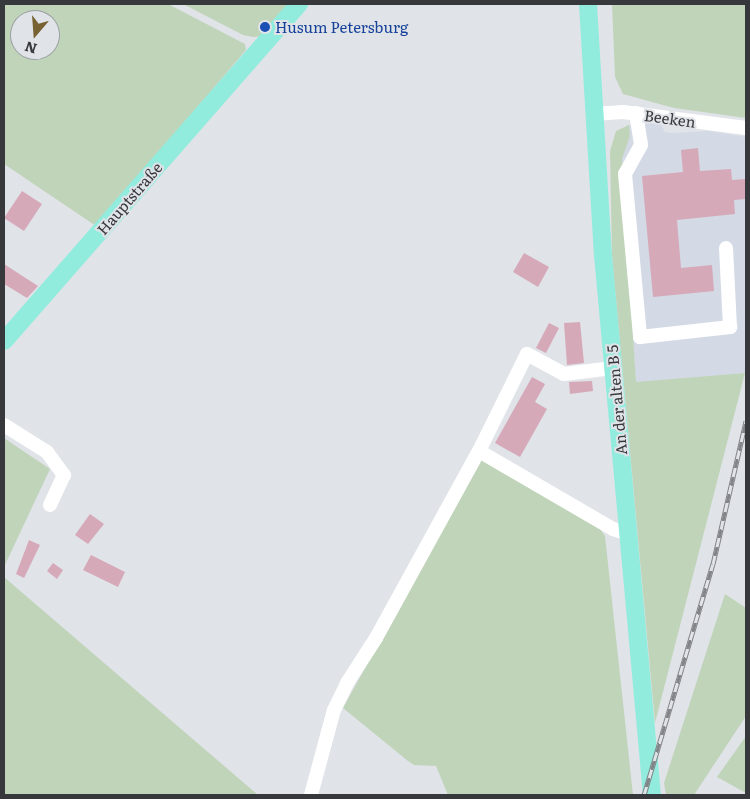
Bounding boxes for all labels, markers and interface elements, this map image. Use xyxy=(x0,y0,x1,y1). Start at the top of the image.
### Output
north arrow xyxy=(10,10,60,60)
place label: Husum Petersburg xyxy=(275,18,408,36)
marker: Husum Petersburg xyxy=(259,21,271,33)
text: N xyxy=(22,37,39,60)
street label: Beeken xyxy=(643,105,697,131)
street label: Hauptstraße xyxy=(93,158,165,238)
street label: An der alten B 5 xyxy=(602,344,630,456)

